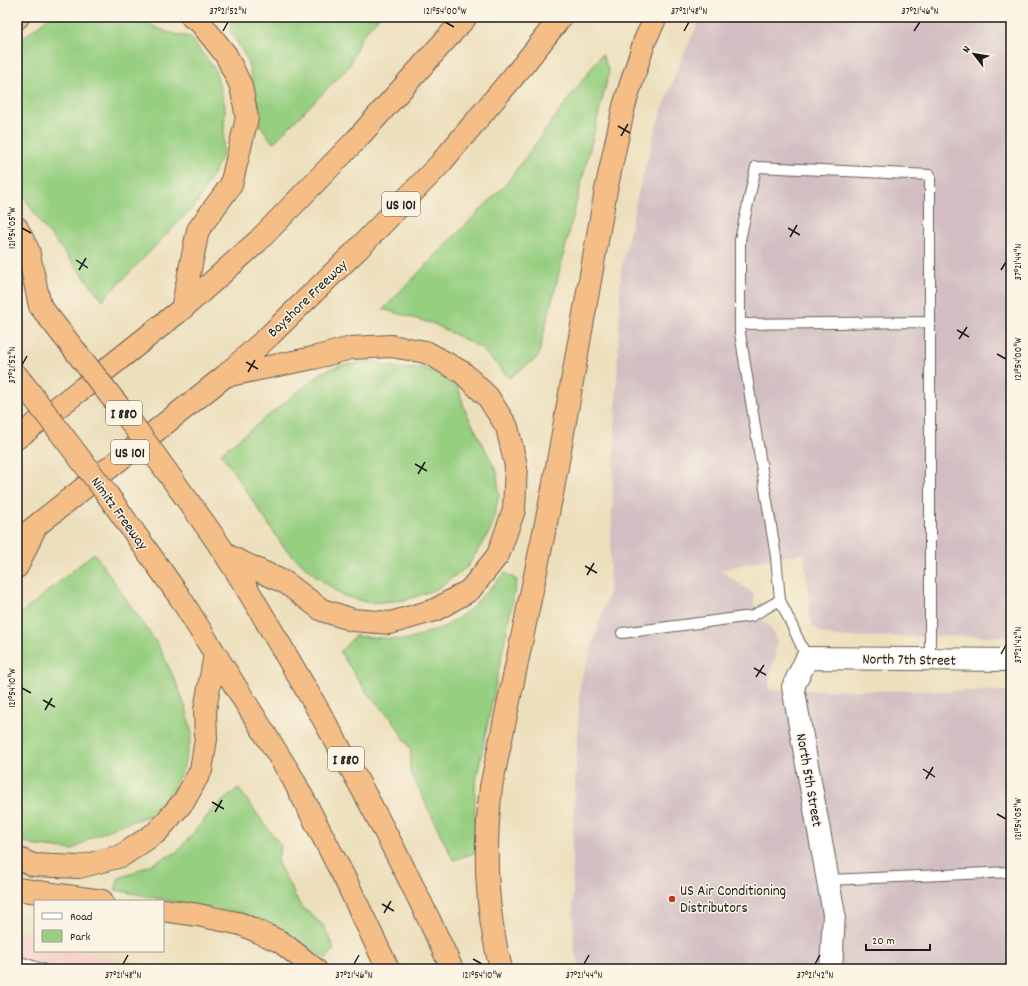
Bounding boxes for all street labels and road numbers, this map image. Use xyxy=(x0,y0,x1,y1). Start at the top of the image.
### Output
road number: US 101 xyxy=(382,192,420,216)
street label: Bayshore Freeway xyxy=(263,255,354,343)
road number: I 880 xyxy=(106,401,142,425)
road number: US 101 xyxy=(111,440,149,464)
street label: Nimitz Freeway xyxy=(84,473,153,556)
street label: North 7th Street xyxy=(862,649,956,673)
street label: North 5th Street xyxy=(789,732,827,829)
road number: I 880 xyxy=(328,747,364,771)

